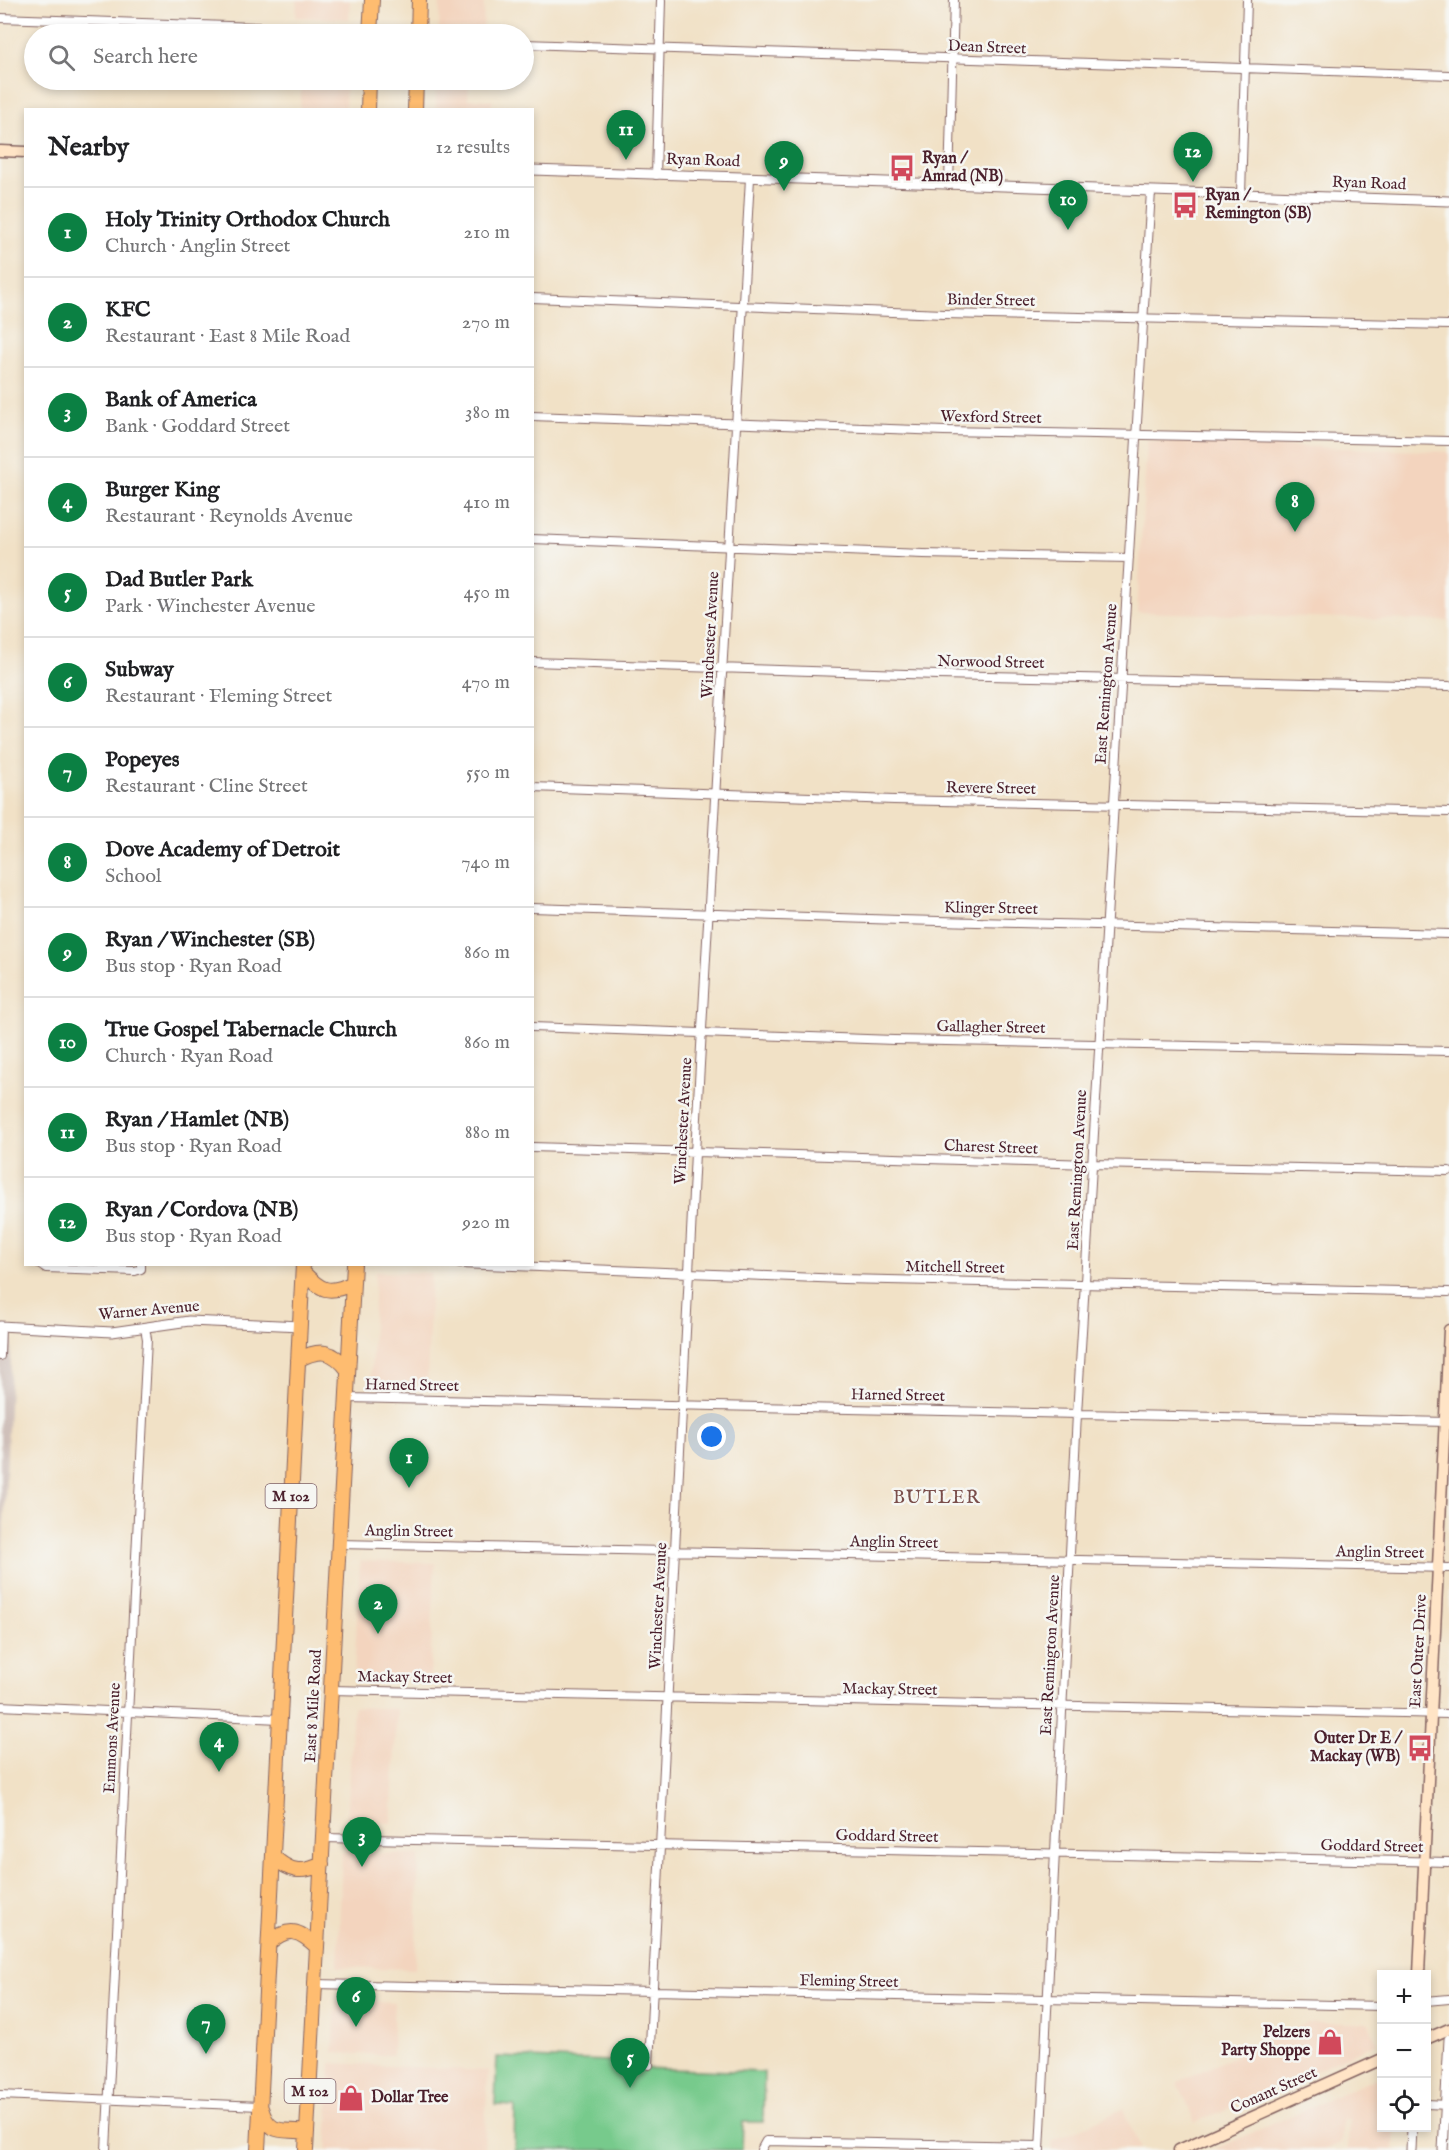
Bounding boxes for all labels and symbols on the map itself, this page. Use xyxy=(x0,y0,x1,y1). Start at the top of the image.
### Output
street label: Dean Street xyxy=(947,37,1027,59)
pin: 11 xyxy=(606,110,646,160)
pin: 12 xyxy=(1174,132,1212,182)
pin: 9 xyxy=(764,142,804,191)
place label: Ryan / Amrad (NB) xyxy=(921,149,1003,187)
street label: Ryan Road xyxy=(665,150,741,172)
bus stop icon: Ryan / Amrad (NB) xyxy=(887,153,917,183)
street label: Ryan Road xyxy=(1331,173,1407,195)
pin: 10 xyxy=(1048,180,1088,230)
place label: Ryan / Remington (SB) xyxy=(1205,186,1311,224)
bus stop icon: Ryan / Remington (SB) xyxy=(1170,190,1200,220)
street label: Binder Street xyxy=(947,290,1036,312)
street label: Wexford Street xyxy=(940,407,1042,429)
pin: 8 xyxy=(1276,482,1314,532)
street label: Winchester Avenue xyxy=(698,571,724,699)
street label: East Remington Avenue xyxy=(1091,603,1123,765)
street label: Norwood Street xyxy=(937,652,1045,674)
street label: Revere Street xyxy=(946,778,1037,800)
street label: Klinger Street xyxy=(944,898,1039,920)
street label: Gallagher Street xyxy=(936,1017,1046,1039)
street label: Winchester Avenue xyxy=(671,1057,697,1185)
street label: East Remington Avenue xyxy=(1064,1089,1092,1251)
street label: Charest Street xyxy=(943,1136,1039,1160)
street label: Mitchell Street xyxy=(905,1257,1005,1279)
street label: Warner Avenue xyxy=(98,1297,200,1325)
street label: Harned Street xyxy=(365,1375,460,1397)
street label: Harned Street xyxy=(851,1385,946,1407)
your location xyxy=(697,1422,726,1451)
pin: 1 xyxy=(390,1438,428,1488)
road number: M 102 xyxy=(266,1484,316,1508)
district label: BUTLER xyxy=(893,1487,981,1510)
street label: Anglin Street xyxy=(364,1521,454,1543)
street label: Anglin Street xyxy=(849,1532,939,1554)
street label: Winchester Avenue xyxy=(646,1542,672,1670)
street label: Anglin Street xyxy=(1335,1542,1425,1564)
street label: East Remington Avenue xyxy=(1037,1574,1065,1736)
pin: 2 xyxy=(358,1584,398,1634)
street label: East Outer Drive xyxy=(1406,1594,1432,1708)
street label: East 8 Mile Road xyxy=(301,1649,327,1763)
street label: Mackay Street xyxy=(357,1667,453,1689)
street label: Mackay Street xyxy=(842,1679,938,1701)
street label: Emmons Avenue xyxy=(100,1682,126,1794)
pin: 4 xyxy=(200,1722,238,1772)
place label: Outer Dr E / Mackay (WB) xyxy=(1310,1729,1404,1767)
bus stop icon: Outer Dr E / Mackay (WB) xyxy=(1405,1733,1435,1763)
pin: 3 xyxy=(342,1818,382,1867)
street label: Goddard Street xyxy=(835,1826,939,1848)
street label: Goddard Street xyxy=(1320,1836,1424,1858)
street label: Fleming Street xyxy=(799,1971,899,1993)
pin: 6 xyxy=(336,1978,376,2027)
pin: 7 xyxy=(186,2004,226,2054)
place label: Pelzers Party Shoppe xyxy=(1221,2023,1311,2061)
shop icon: Pelzers Party Shoppe xyxy=(1315,2027,1345,2057)
pin: 5 xyxy=(610,2038,650,2088)
street label: Conant Street xyxy=(1228,2063,1321,2119)
road number: M 102 xyxy=(284,2079,336,2103)
shop icon: Dollar Tree xyxy=(336,2083,366,2113)
place label: Dollar Tree xyxy=(371,2088,449,2108)

